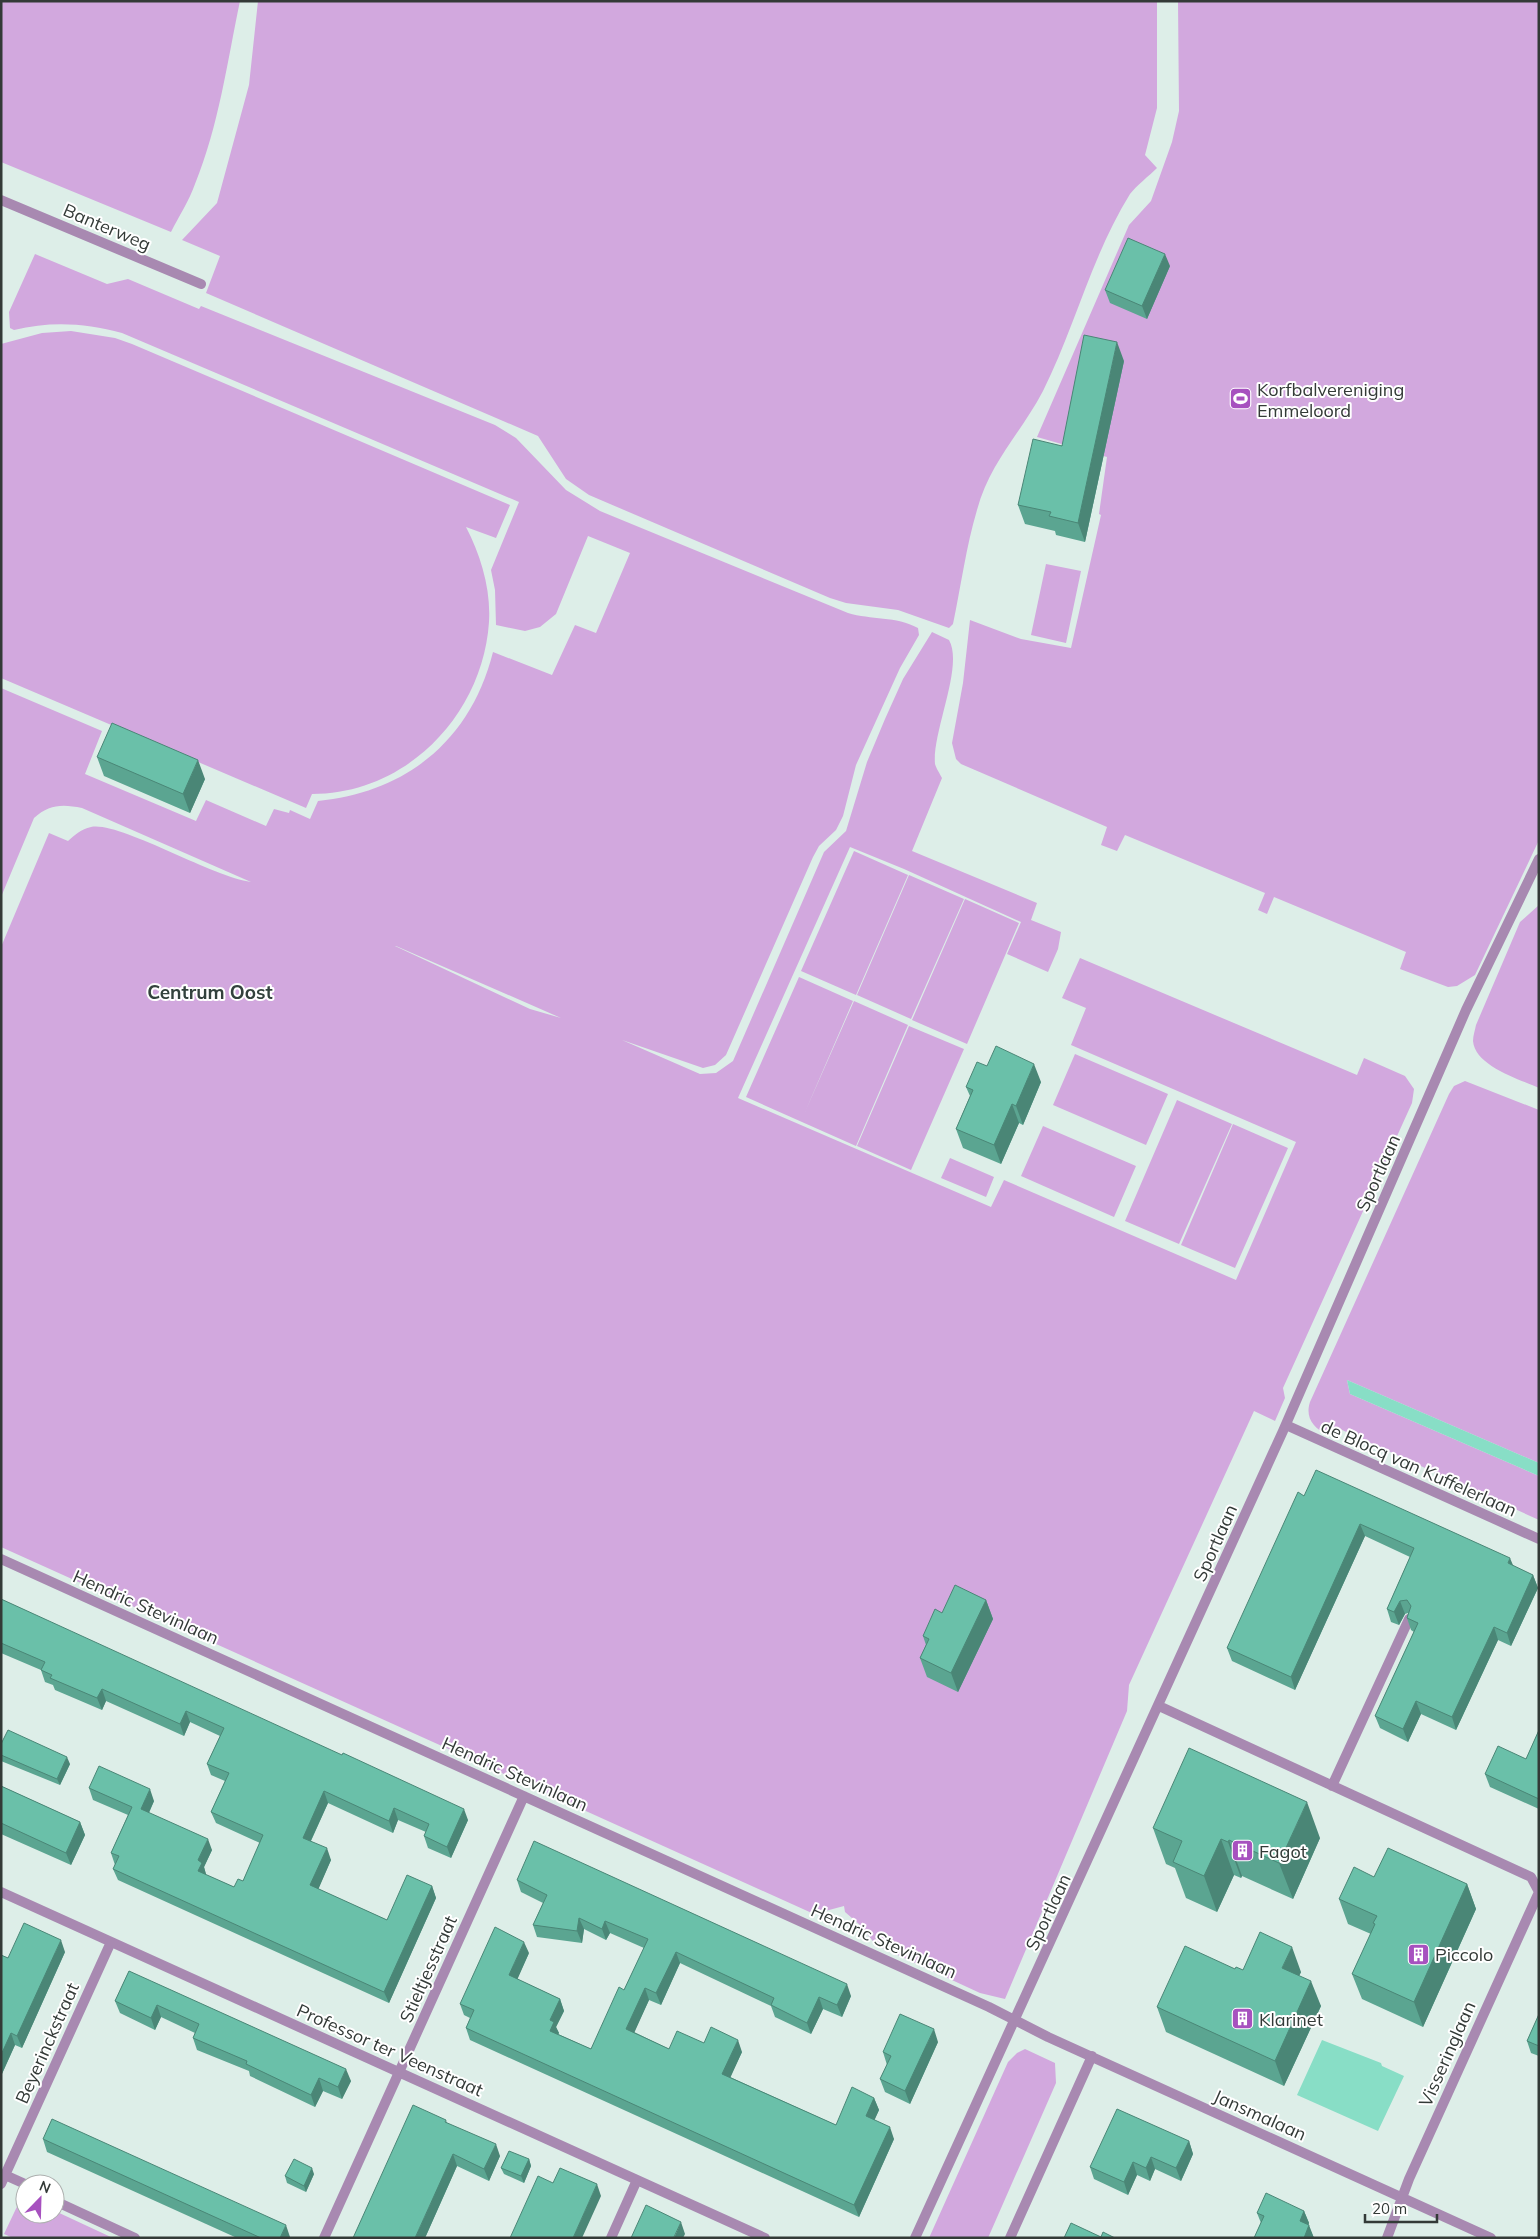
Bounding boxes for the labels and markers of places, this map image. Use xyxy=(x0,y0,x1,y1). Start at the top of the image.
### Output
place label: Korfbalvereniging Emmeloord xyxy=(1257,378,1404,422)
sports icon: Korfbalvereniging Emmeloord xyxy=(1229,387,1253,411)
building icon: Fagot xyxy=(1231,1839,1255,1863)
place label: Fagot xyxy=(1259,1840,1307,1863)
building icon: Piccolo xyxy=(1407,1942,1431,1966)
place label: Piccolo xyxy=(1435,1943,1493,1966)
building icon: Klarinet xyxy=(1231,2007,1255,2031)
place label: Klarinet xyxy=(1259,2008,1323,2031)

